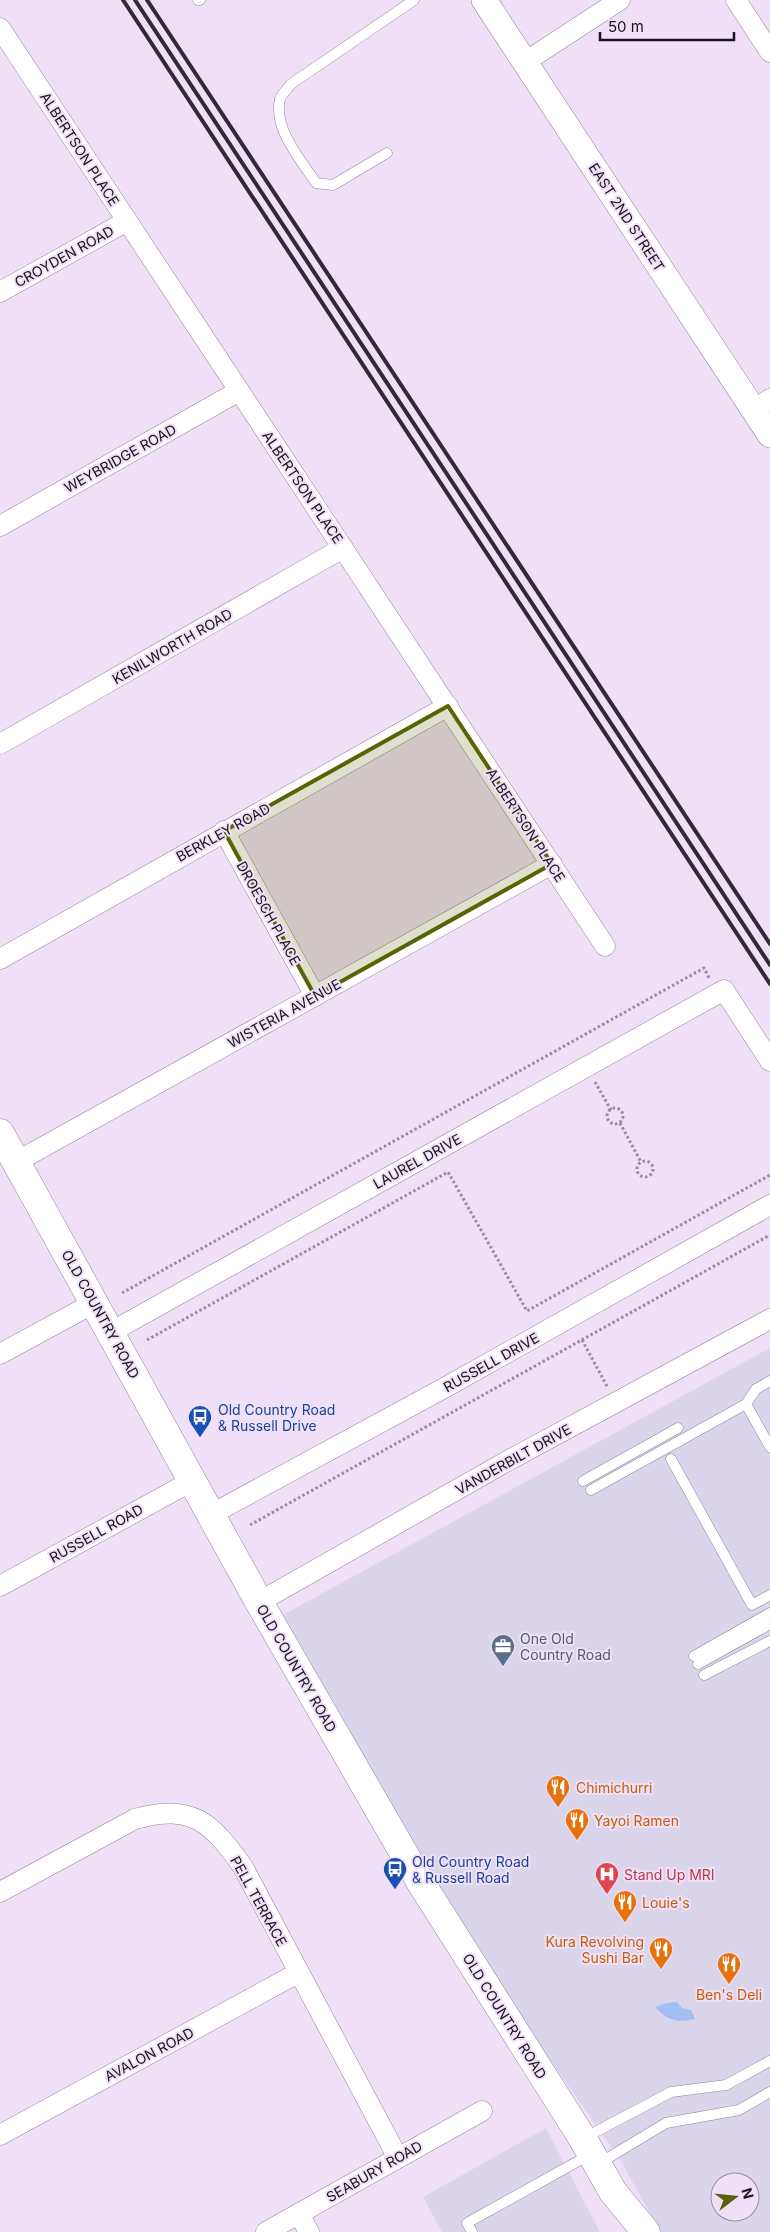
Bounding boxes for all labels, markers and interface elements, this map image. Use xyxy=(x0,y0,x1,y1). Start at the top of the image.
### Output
scale bar xyxy=(600,10,734,42)
text: 50 m xyxy=(608,17,644,36)
street label: ALBERTSON PLACE xyxy=(37,89,123,209)
street label: EAST 2ND STREET xyxy=(586,160,668,274)
street label: CROYDEN ROAD xyxy=(11,222,117,290)
street label: WEYBRIDGE ROAD xyxy=(61,420,179,496)
street label: ALBERTSON PLACE xyxy=(259,428,347,546)
street label: KENILWORTH ROAD xyxy=(109,605,235,687)
street label: ALBERTSON PLACE xyxy=(483,765,569,885)
street label: BERKLEY ROAD xyxy=(173,799,273,865)
street label: DROESCH PLACE xyxy=(233,858,305,968)
street label: WISTERIA AVENUE xyxy=(225,975,343,1051)
street label: LAUREL DRIVE xyxy=(370,1130,464,1192)
street label: OLD COUNTRY ROAD xyxy=(58,1247,144,1381)
street label: RUSSELL DRIVE xyxy=(440,1329,542,1395)
place label: Old Country Road & Russell Drive xyxy=(218,1401,335,1434)
bus stop icon: Old Country Road & Russell Drive xyxy=(187,1404,213,1438)
street label: VANDERBILT DRIVE xyxy=(452,1420,574,1498)
street label: RUSSELL ROAD xyxy=(46,1500,146,1566)
street label: OLD COUNTRY ROAD xyxy=(253,1601,341,1735)
place label: One Old Country Road xyxy=(520,1630,611,1663)
office icon: One Old Country Road xyxy=(490,1633,516,1667)
restaurant icon: Chimichurri xyxy=(545,1774,571,1808)
place label: Chimichurri xyxy=(576,1779,652,1796)
restaurant icon: Yayoi Ramen xyxy=(564,1807,590,1841)
place label: Yayoi Ramen xyxy=(594,1812,679,1829)
street label: PELL TERRACE xyxy=(227,1853,291,1949)
place label: Old Country Road & Russell Road xyxy=(412,1853,529,1886)
bus stop icon: Old Country Road & Russell Road xyxy=(382,1856,408,1890)
hospital icon: Stand Up MRI xyxy=(594,1861,620,1895)
place label: Stand Up MRI xyxy=(624,1866,715,1883)
restaurant icon: Louie's xyxy=(612,1889,638,1923)
place label: Louie's xyxy=(642,1894,690,1911)
place label: Kura Revolving Sushi Bar xyxy=(545,1933,644,1966)
restaurant icon: Kura Revolving Sushi Bar xyxy=(648,1936,674,1970)
street label: OLD COUNTRY ROAD xyxy=(459,1950,551,2082)
restaurant icon: Ben's Deli xyxy=(716,1951,742,1985)
place label: Ben's Deli xyxy=(696,1986,762,2003)
street label: AVALON ROAD xyxy=(101,2023,197,2085)
street label: SEABURY ROAD xyxy=(323,2137,425,2205)
north arrow xyxy=(710,2172,760,2222)
text: N xyxy=(738,2186,758,2201)

